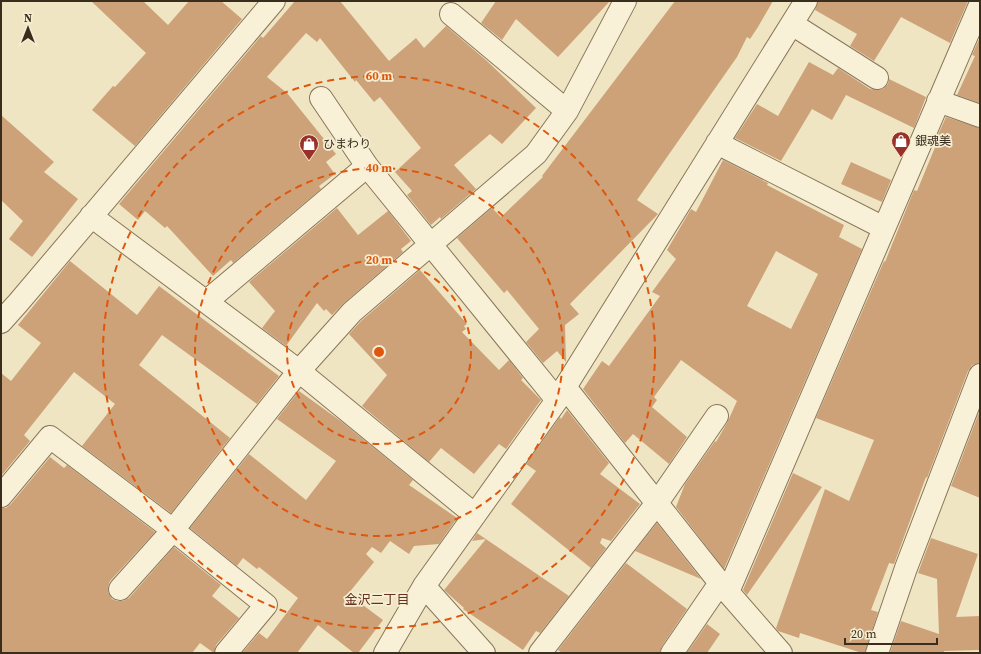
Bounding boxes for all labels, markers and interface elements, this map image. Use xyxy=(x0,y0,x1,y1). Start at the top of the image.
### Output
north arrow xyxy=(8,8,48,48)
text: N xyxy=(24,11,32,26)
text: 60 m xyxy=(366,68,392,84)
shop icon: 銀魂美 xyxy=(890,130,912,158)
shop icon: ひまわり xyxy=(298,133,320,161)
place label: 銀魂美 xyxy=(915,133,951,149)
place label: ひまわり xyxy=(323,136,371,152)
text: 40 m xyxy=(366,160,392,176)
text: 20 m xyxy=(366,252,392,268)
centre of rings xyxy=(372,345,386,359)
district label: 金沢二丁目 xyxy=(344,591,410,608)
scale bar xyxy=(845,620,937,646)
text: 20 m xyxy=(851,626,877,642)

